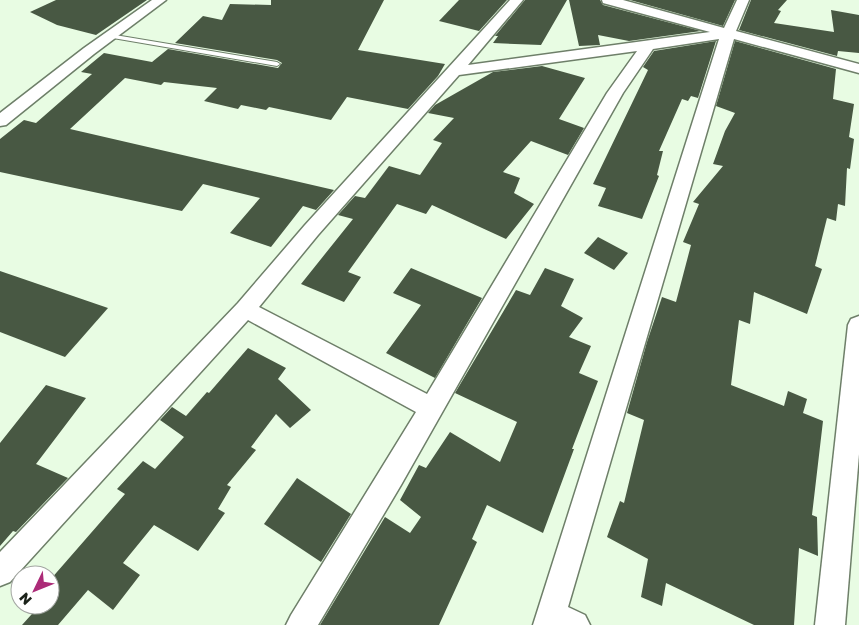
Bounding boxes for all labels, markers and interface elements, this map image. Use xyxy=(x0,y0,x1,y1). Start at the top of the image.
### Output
north arrow xyxy=(10,565,60,615)
text: N xyxy=(15,590,35,609)

